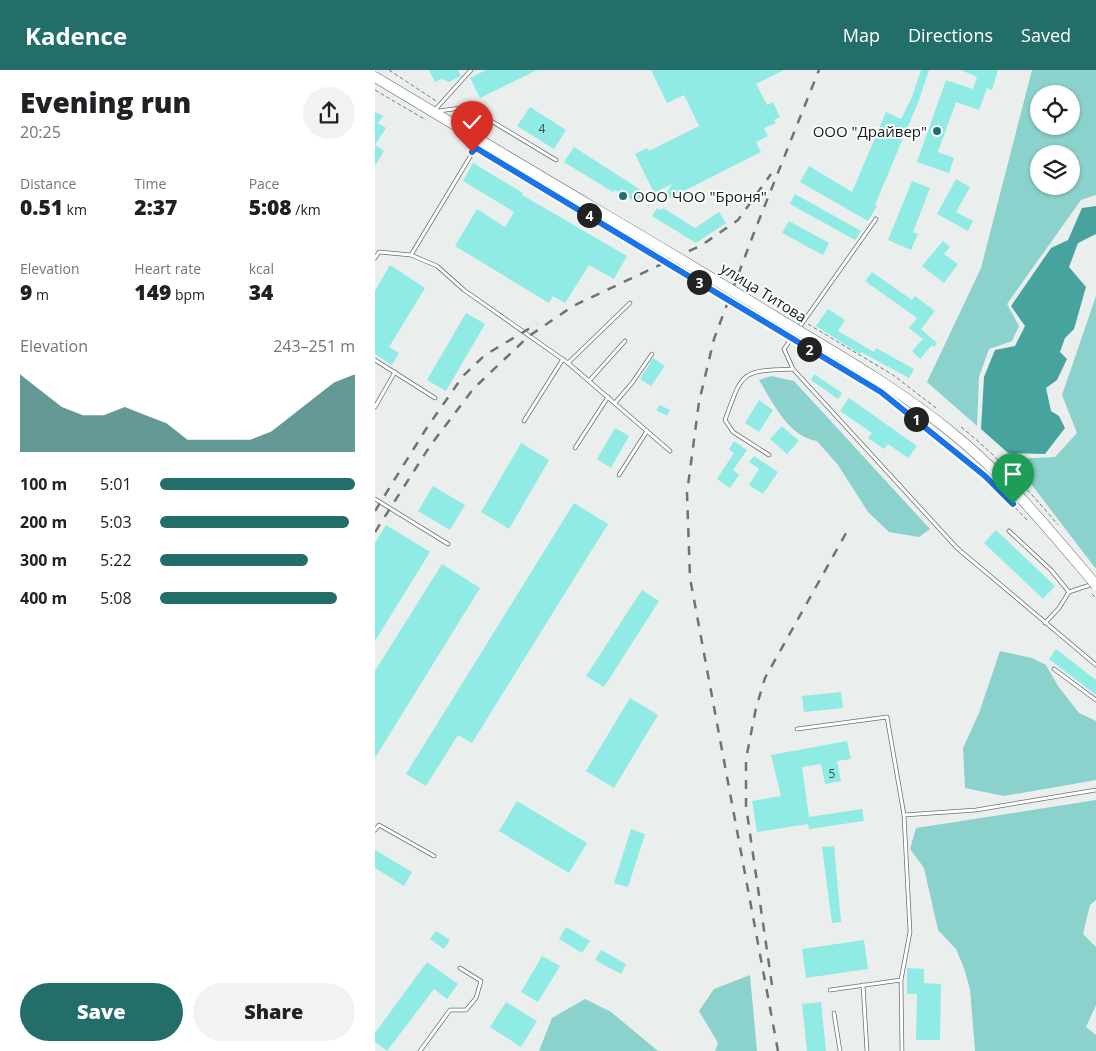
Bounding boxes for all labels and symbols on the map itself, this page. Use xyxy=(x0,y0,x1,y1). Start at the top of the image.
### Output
pin xyxy=(451,101,493,152)
house number: 4 xyxy=(539,120,546,137)
place label: ООО "Драйвер" xyxy=(813,121,927,141)
marker: ООО "Драйвер" xyxy=(931,125,943,137)
place label: ООО ЧОО "Броня" xyxy=(633,186,767,206)
marker: ООО ЧОО "Броня" xyxy=(617,190,629,202)
pin: 4 xyxy=(577,202,601,228)
street label: улица Титова xyxy=(717,258,811,326)
pin: 3 xyxy=(687,270,711,294)
pin: 2 xyxy=(797,336,821,362)
pin: 1 xyxy=(903,406,929,432)
pin xyxy=(992,453,1034,504)
house number: 5 xyxy=(829,765,836,782)

